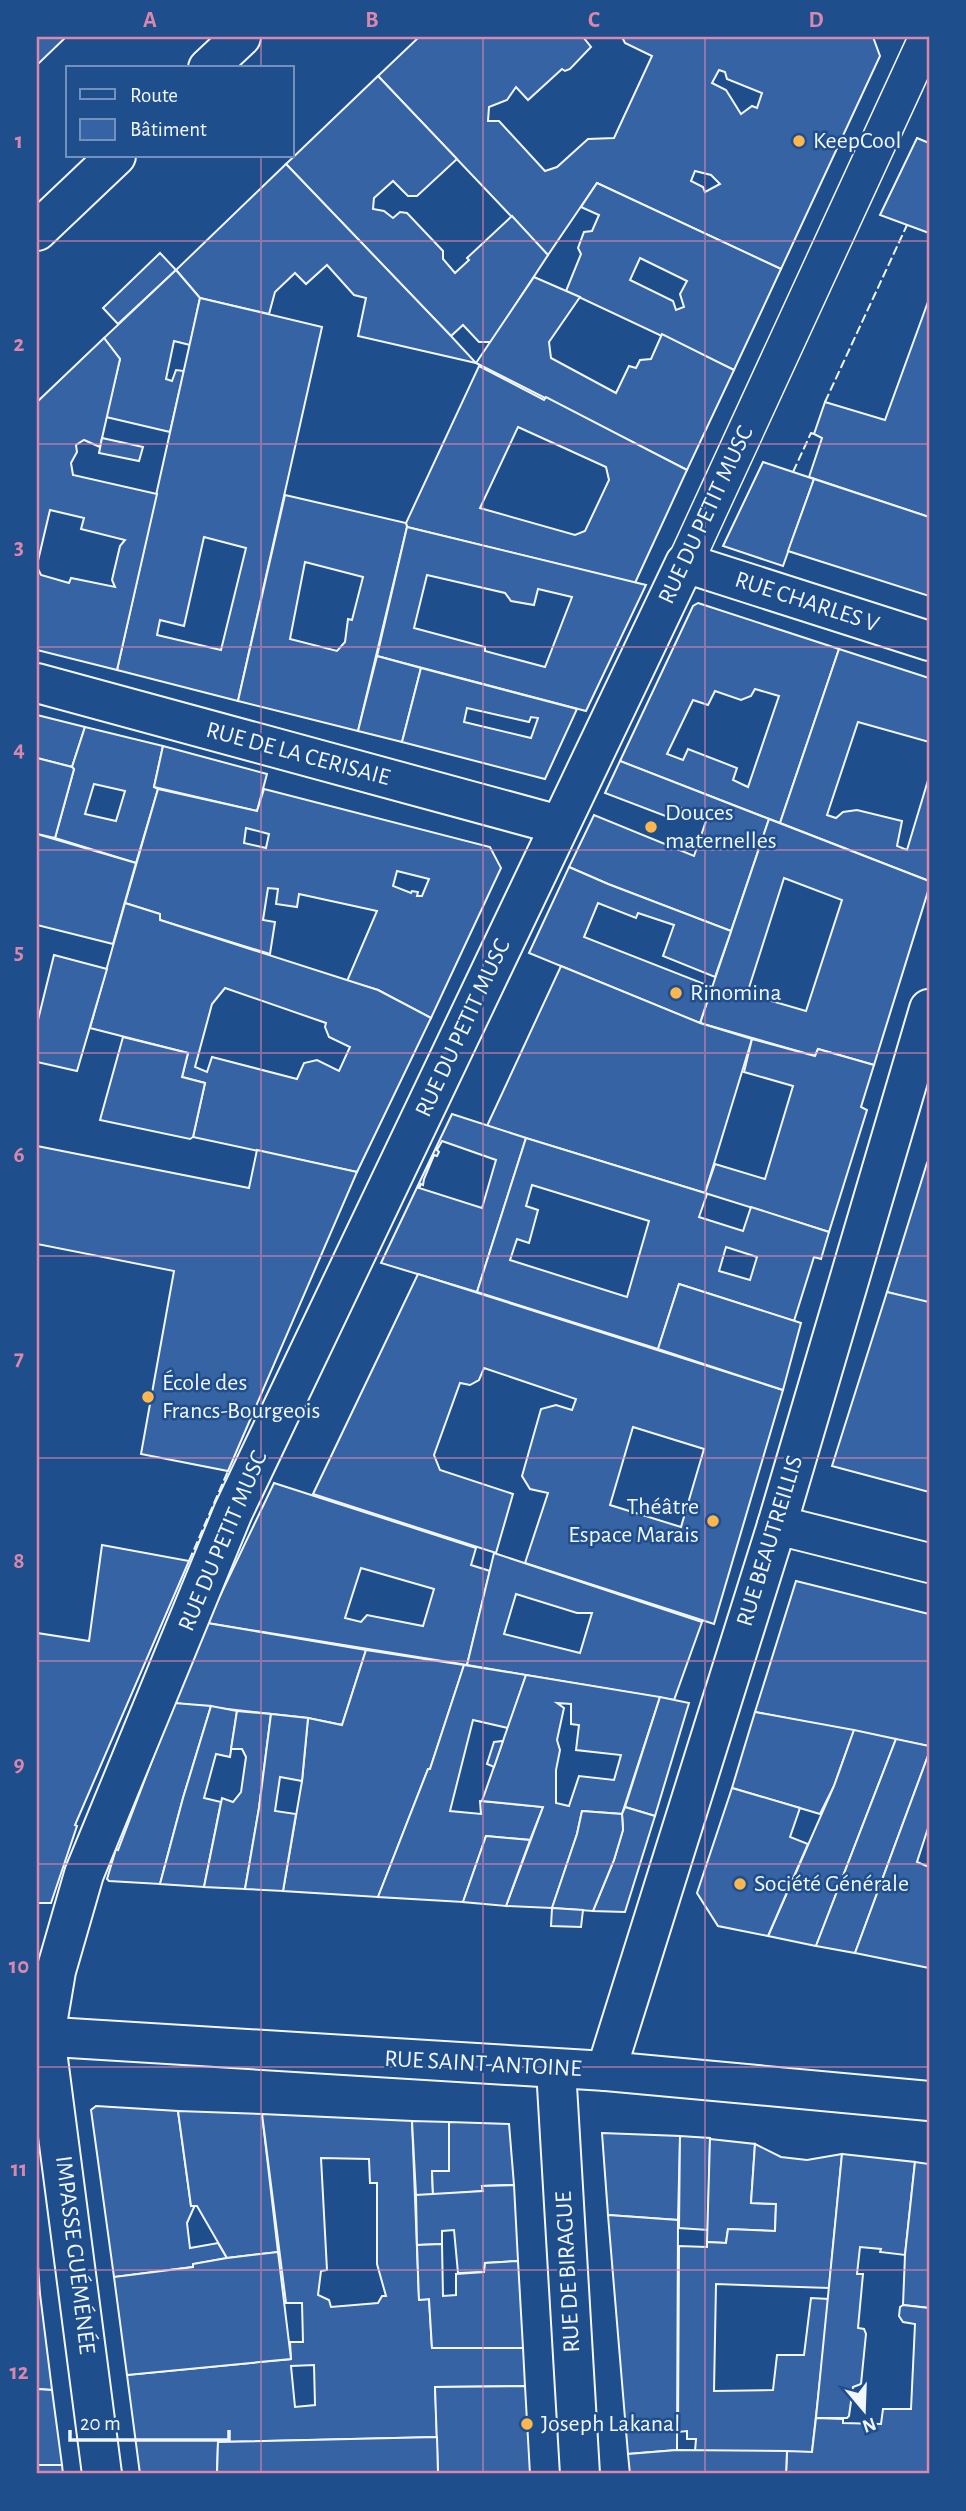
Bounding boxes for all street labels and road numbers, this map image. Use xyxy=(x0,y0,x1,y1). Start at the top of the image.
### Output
street label: RUE DU PETIT MUSC xyxy=(654,422,758,608)
street label: RUE CHARLES V xyxy=(732,567,882,637)
street label: RUE DE LA CERISAIE xyxy=(203,718,393,790)
street label: RUE DU PETIT MUSC xyxy=(411,935,515,1121)
street label: RUE DU PETIT MUSC xyxy=(174,1447,272,1635)
street label: RUE BEAUTREILLIS xyxy=(733,1453,807,1629)
street label: RUE SAINT-ANTOINE xyxy=(384,2047,583,2081)
street label: IMPASSE GUÉMÉNÉE xyxy=(51,2154,101,2356)
street label: RUE DE BIRAGUE xyxy=(552,2190,584,2353)

